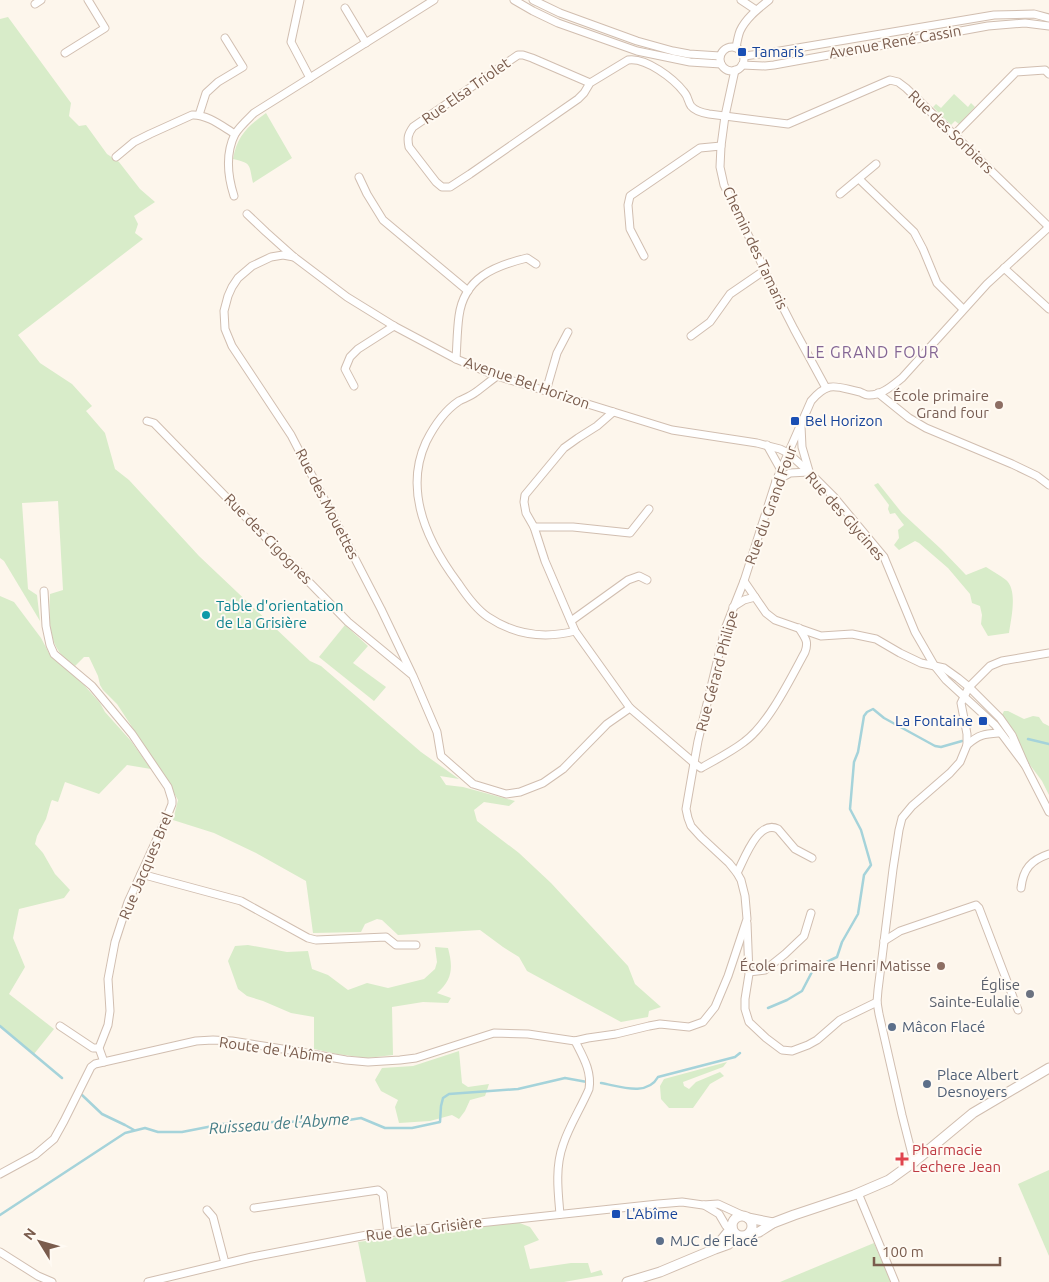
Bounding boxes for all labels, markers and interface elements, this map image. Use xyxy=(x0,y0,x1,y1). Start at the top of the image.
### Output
street label: Avenue René Cassin xyxy=(827,22,962,62)
place label: Tamaris xyxy=(752,43,804,60)
marker: Tamaris xyxy=(736,46,748,58)
street label: Rue Elsa Triolet xyxy=(418,54,513,127)
street label: Rue des Sorbiers xyxy=(905,87,997,177)
street label: Chemin des Tamaris xyxy=(720,184,791,312)
district label: LE GRAND FOUR xyxy=(806,343,940,361)
street label: Avenue Bel Horizon xyxy=(462,353,592,412)
place label: École primaire Grand four xyxy=(893,387,989,421)
marker: École primaire Grand four xyxy=(993,399,1005,411)
place label: Bel Horizon xyxy=(805,412,883,429)
marker: Bel Horizon xyxy=(789,415,801,427)
street label: Rue du Grand Four xyxy=(741,443,800,567)
street label: Rue des Mouettes xyxy=(292,446,363,562)
street label: Rue des Glycines xyxy=(802,468,888,563)
street label: Rue des Cigognes xyxy=(221,490,316,587)
place label: Table d'orientation de La Grisière xyxy=(216,597,344,631)
street label: Rue Gérard Philipe xyxy=(692,608,741,733)
marker: Table d'orientation de La Grisière xyxy=(200,609,212,621)
place label: La Fontaine xyxy=(895,712,973,729)
marker: La Fontaine xyxy=(977,715,989,727)
street label: Rue Jacques Brel xyxy=(115,810,176,922)
place label: École primaire Henri Matisse xyxy=(740,957,931,974)
marker: École primaire Henri Matisse xyxy=(935,960,947,972)
place label: Église Sainte-Eulalie xyxy=(929,976,1020,1010)
marker: Église Sainte-Eulalie xyxy=(1024,988,1036,1000)
place label: Mâcon Flacé xyxy=(902,1018,985,1035)
marker: Mâcon Flacé xyxy=(886,1021,898,1033)
street label: Route de l'Abîme xyxy=(218,1033,334,1066)
place label: Place Albert Desnoyers xyxy=(937,1066,1019,1100)
marker: Place Albert Desnoyers xyxy=(921,1078,933,1090)
water label: Ruisseau de l'Abyme xyxy=(208,1109,350,1137)
place label: Pharmacie Lechere Jean xyxy=(912,1141,1001,1175)
marker: Pharmacie Lechere Jean xyxy=(896,1153,908,1165)
place label: L'Abîme xyxy=(626,1205,678,1222)
marker: L'Abîme xyxy=(610,1208,622,1220)
street label: Rue de la Grisière xyxy=(365,1213,483,1244)
north arrow xyxy=(15,1217,65,1267)
text: N xyxy=(20,1225,39,1243)
place label: MJC de Flacé xyxy=(670,1232,758,1249)
scale bar xyxy=(874,1234,1000,1266)
marker: MJC de Flacé xyxy=(654,1235,666,1247)
text: 100 m xyxy=(882,1243,924,1260)

